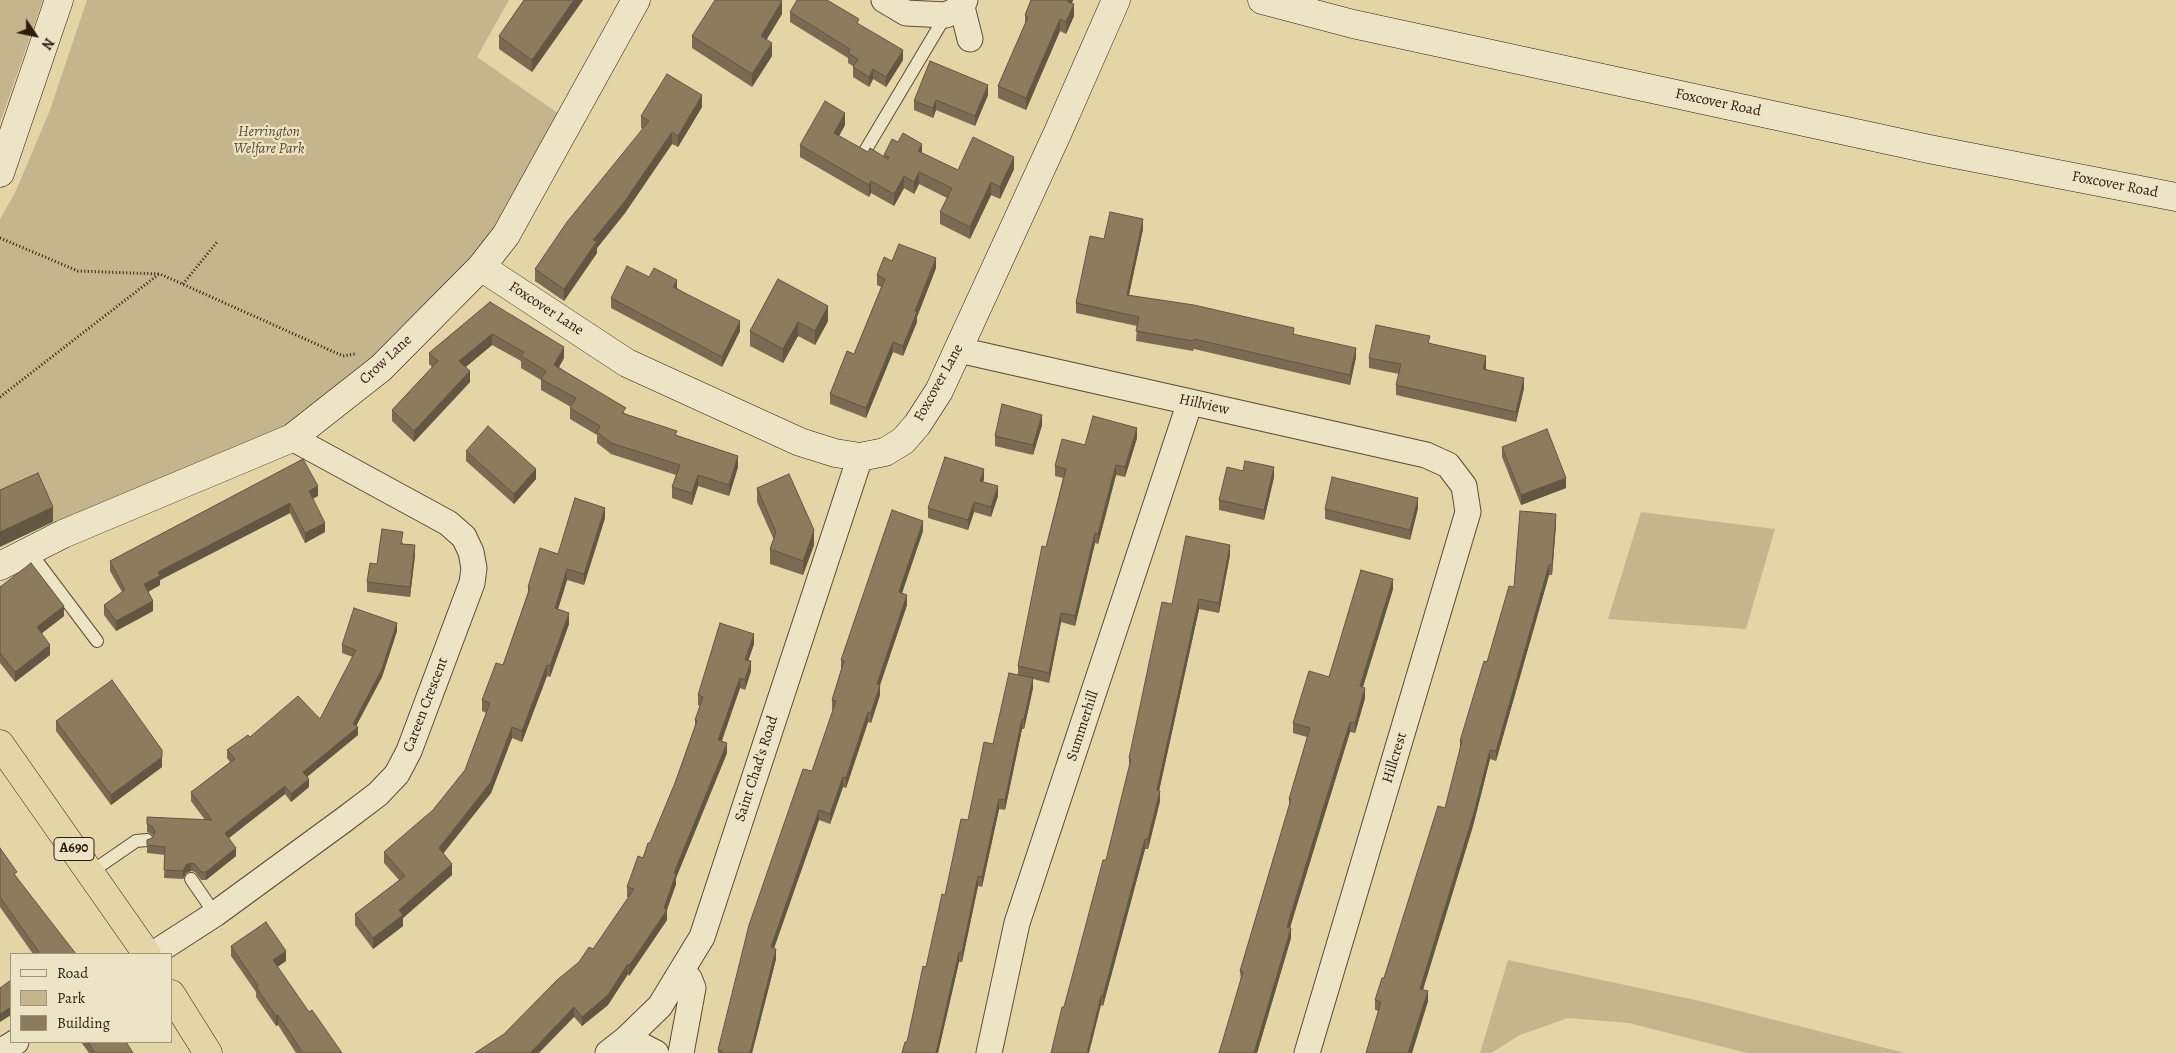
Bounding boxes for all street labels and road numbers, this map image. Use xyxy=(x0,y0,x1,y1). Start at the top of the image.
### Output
street label: Foxcover Road xyxy=(1673,85,1763,121)
street label: Foxcover Road xyxy=(2070,168,2160,202)
street label: Foxcover Lane xyxy=(505,278,587,340)
street label: Crow Lane xyxy=(356,331,416,389)
street label: Foxcover Lane xyxy=(910,341,968,425)
street label: Hillview xyxy=(1177,391,1231,419)
street label: Careen Crescent xyxy=(400,655,452,755)
street label: Summerhill xyxy=(1063,688,1103,764)
street label: Saint Chad's Road xyxy=(731,714,783,824)
street label: Hillcrest xyxy=(1379,730,1411,786)
road number: A690 xyxy=(54,838,94,861)

